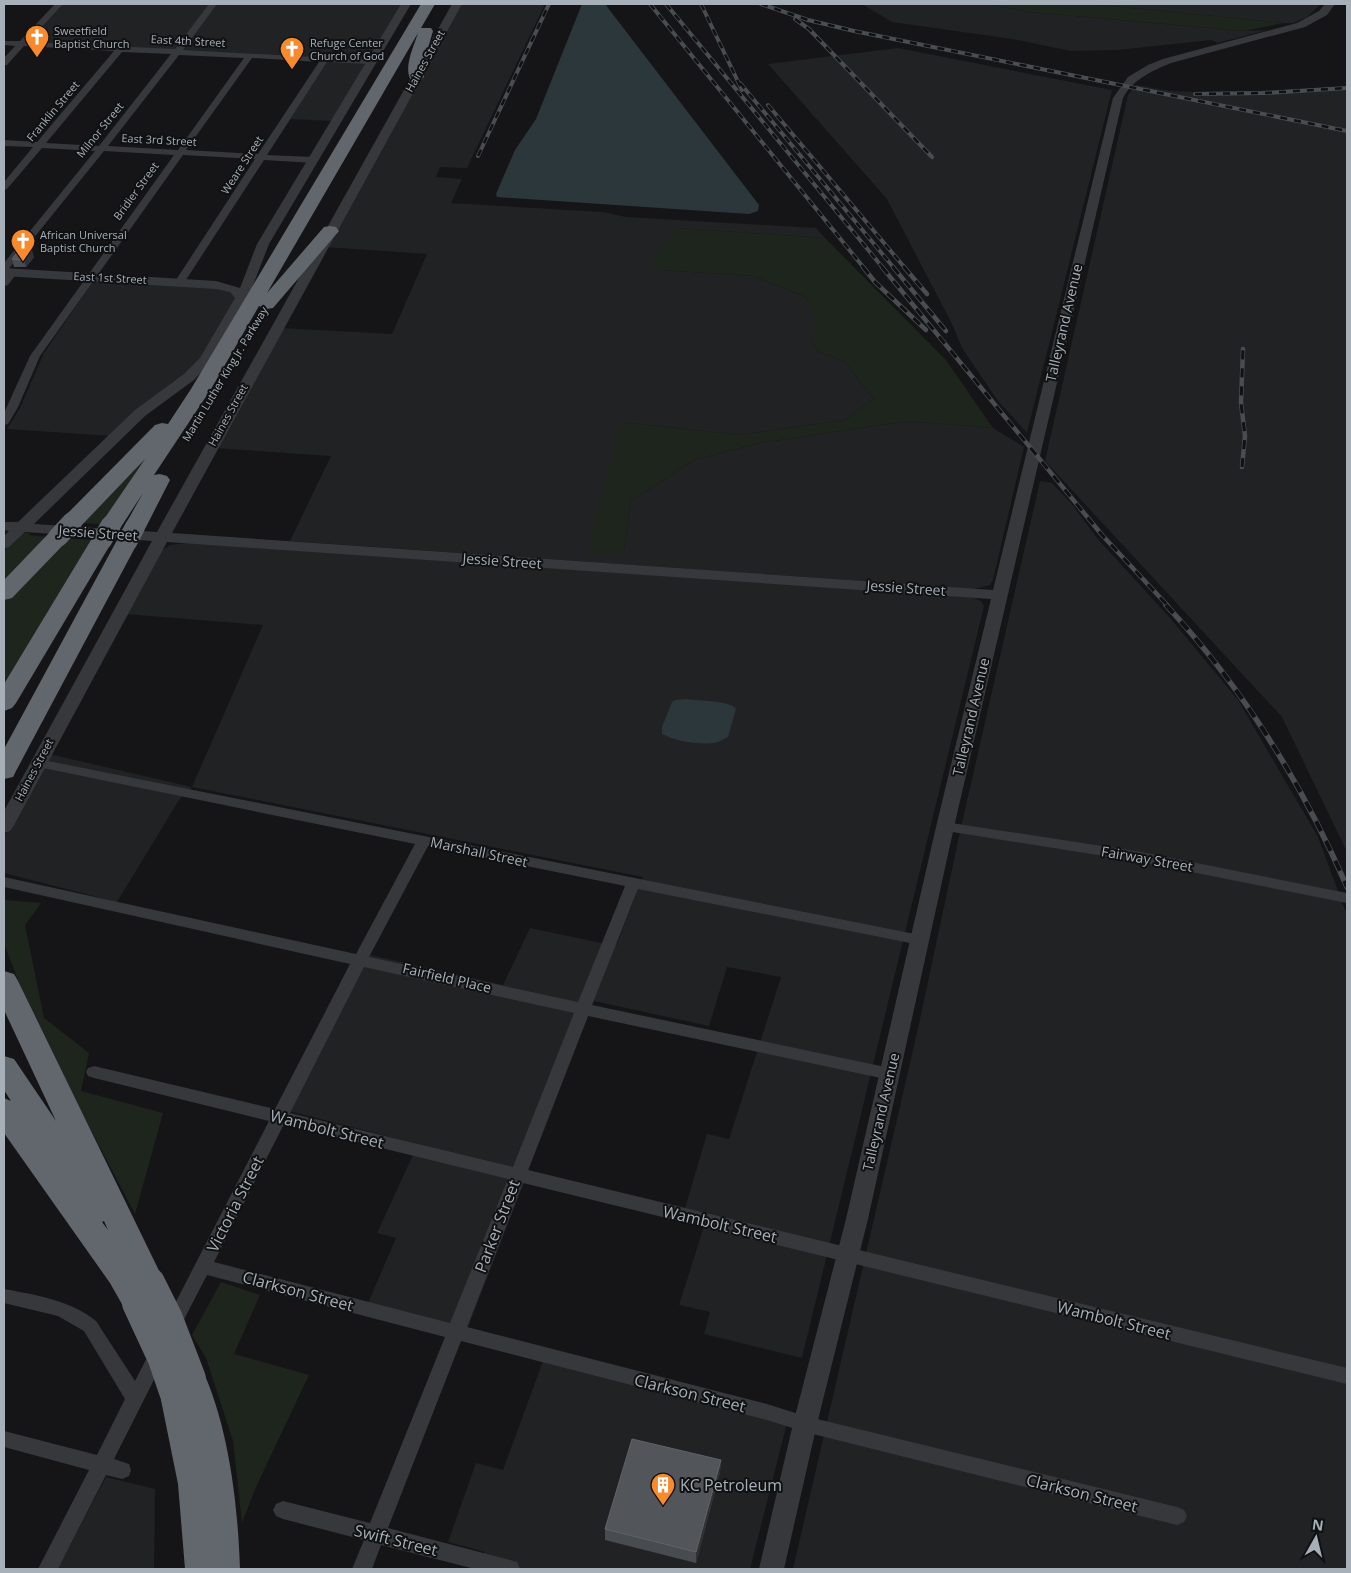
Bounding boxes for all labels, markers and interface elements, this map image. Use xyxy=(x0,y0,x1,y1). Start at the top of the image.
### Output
place label: Sweetfield Baptist Church xyxy=(54,23,130,51)
church icon: Sweetfield Baptist Church xyxy=(24,24,50,58)
street label: Haines Street xyxy=(401,27,448,94)
street label: East 4th Street xyxy=(150,31,226,50)
place label: Refuge Center Church of God xyxy=(310,35,384,63)
church icon: Refuge Center Church of God xyxy=(279,36,305,70)
street label: Franklin Street xyxy=(23,77,82,144)
street label: Milnor Street xyxy=(73,99,127,160)
street label: East 3rd Street xyxy=(121,130,197,149)
street label: Weare Street xyxy=(217,133,266,197)
street label: Bridier Street xyxy=(110,159,162,223)
place label: African Universal Baptist Church xyxy=(40,227,127,255)
church icon: African Universal Baptist Church xyxy=(10,228,36,262)
street label: Talleyrand Avenue xyxy=(1041,262,1086,384)
street label: East 1st Street xyxy=(73,268,147,287)
street label: Martin Luther King Jr. Parkway xyxy=(178,303,271,444)
street label: Haines Street xyxy=(204,381,251,448)
street label: Jessie Street xyxy=(56,520,138,545)
street label: Jessie Street xyxy=(460,548,542,573)
street label: Jessie Street xyxy=(864,575,946,600)
street label: Talleyrand Avenue xyxy=(948,656,993,778)
street label: Haines Street xyxy=(11,736,56,804)
street label: Marshall Street xyxy=(429,832,529,871)
street label: Fairway Street xyxy=(1100,841,1194,876)
street label: Fairfield Place xyxy=(401,958,493,997)
street label: Talleyrand Avenue xyxy=(858,1051,903,1173)
street label: Wambolt Street xyxy=(268,1104,386,1154)
street label: Victoria Street xyxy=(201,1152,269,1256)
street label: Parker Street xyxy=(469,1176,525,1276)
street label: Wambolt Street xyxy=(661,1200,780,1248)
street label: Clarkson Street xyxy=(240,1266,356,1316)
street label: Wambolt Street xyxy=(1055,1295,1173,1345)
street label: Clarkson Street xyxy=(632,1369,748,1418)
street label: Clarkson Street xyxy=(1024,1469,1140,1518)
building icon: KC Petroleum xyxy=(650,1472,676,1506)
place label: KC Petroleum xyxy=(680,1474,782,1496)
north arrow xyxy=(1291,1513,1341,1563)
text: N xyxy=(1311,1514,1325,1535)
street label: Swift Street xyxy=(352,1519,440,1561)

